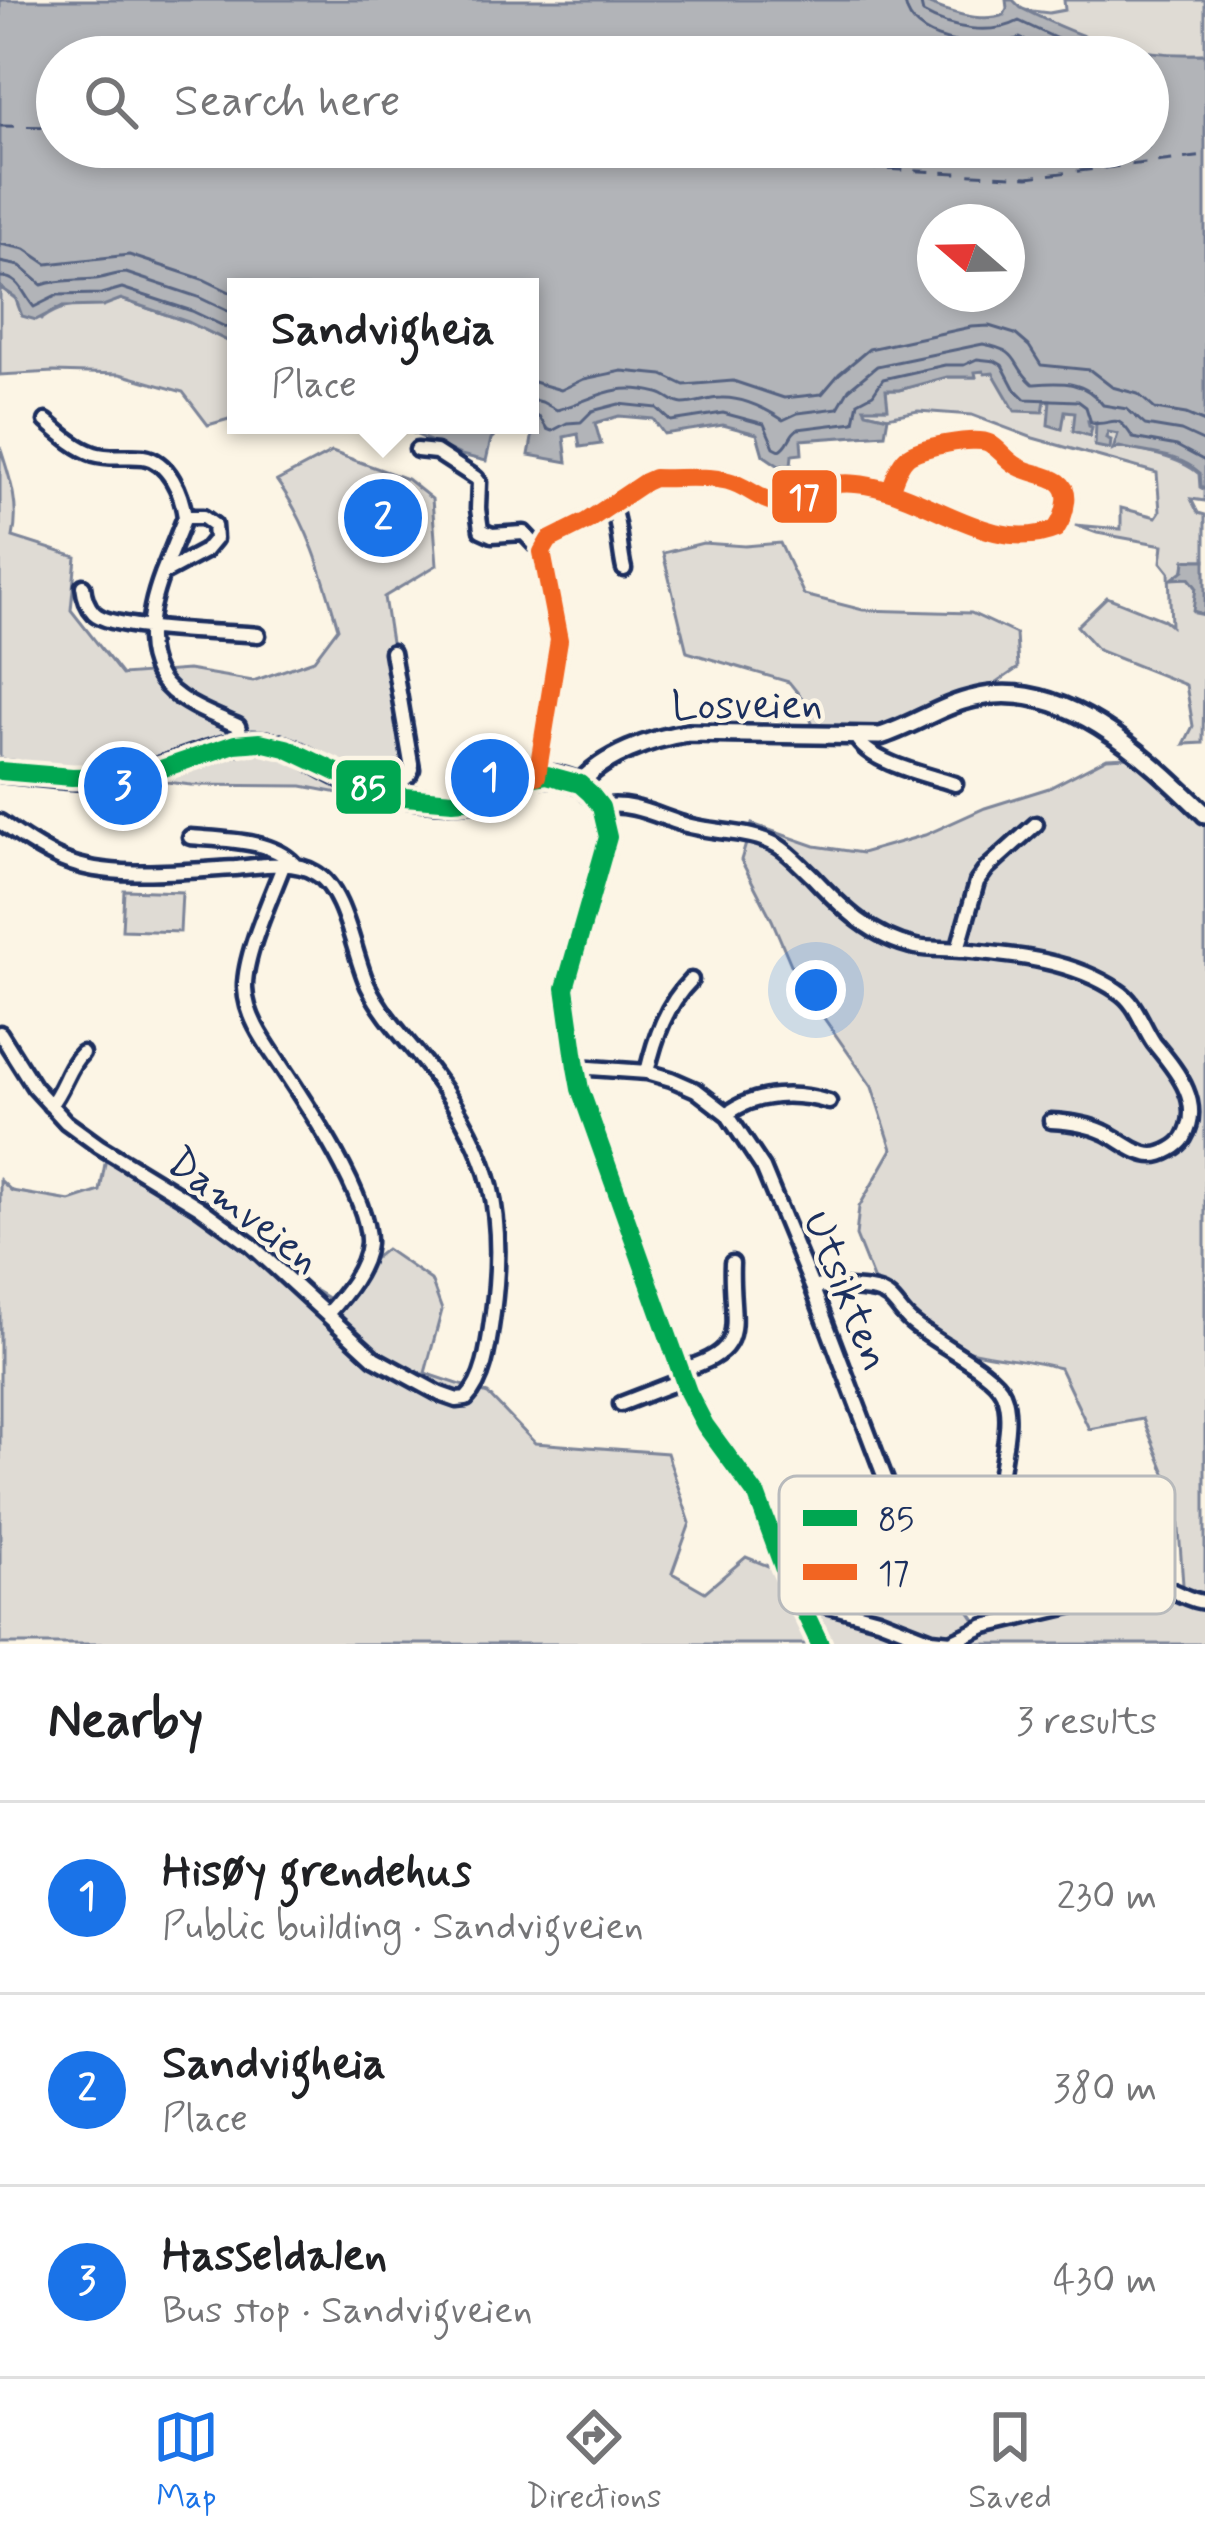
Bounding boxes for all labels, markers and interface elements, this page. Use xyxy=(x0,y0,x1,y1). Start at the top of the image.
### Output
search box xyxy=(36,36,1169,168)
icon: search xyxy=(78,69,144,135)
text: Search here xyxy=(174,73,401,132)
north arrow xyxy=(917,204,1025,312)
popup xyxy=(227,278,539,434)
text: Sandvigheia xyxy=(271,301,495,360)
text: Place xyxy=(271,360,357,411)
line badge: 17 xyxy=(770,468,839,525)
pin: 2 xyxy=(344,473,422,563)
text: 17 xyxy=(788,477,820,521)
street label: Losveien xyxy=(671,678,823,735)
pin: 1 xyxy=(451,733,529,823)
pin: 3 xyxy=(84,741,162,831)
line badge: 85 xyxy=(334,758,403,816)
text: 85 xyxy=(350,768,386,812)
your location xyxy=(786,960,846,1020)
street label: Damveien xyxy=(155,1136,331,1288)
street label: Utsikten xyxy=(788,1203,902,1379)
legend xyxy=(779,1476,1175,1614)
text: 85 xyxy=(878,1499,914,1543)
text: 17 xyxy=(878,1553,909,1597)
text: Nearby xyxy=(48,1689,203,1755)
text: 3 results xyxy=(1016,1697,1157,1748)
text: Hisøy grendehus xyxy=(162,1843,472,1902)
text: 1 xyxy=(78,1872,96,1923)
text: 230 m xyxy=(1056,1872,1157,1923)
text: Public building · Sandvigveien xyxy=(162,1902,644,1953)
text: Sandvigheia xyxy=(162,2035,386,2094)
text: 2 xyxy=(77,2064,97,2115)
text: 380 m xyxy=(1053,2064,1157,2115)
text: Place xyxy=(162,2094,248,2145)
text: Hasseldalen xyxy=(162,2227,387,2286)
text: 3 xyxy=(78,2256,96,2307)
text: 430 m xyxy=(1053,2256,1157,2307)
text: Bus stop · Sandvigveien xyxy=(162,2286,533,2337)
tab: Map xyxy=(153,2404,219,2520)
tab: Directions xyxy=(526,2404,662,2520)
tab: Saved xyxy=(968,2404,1052,2520)

